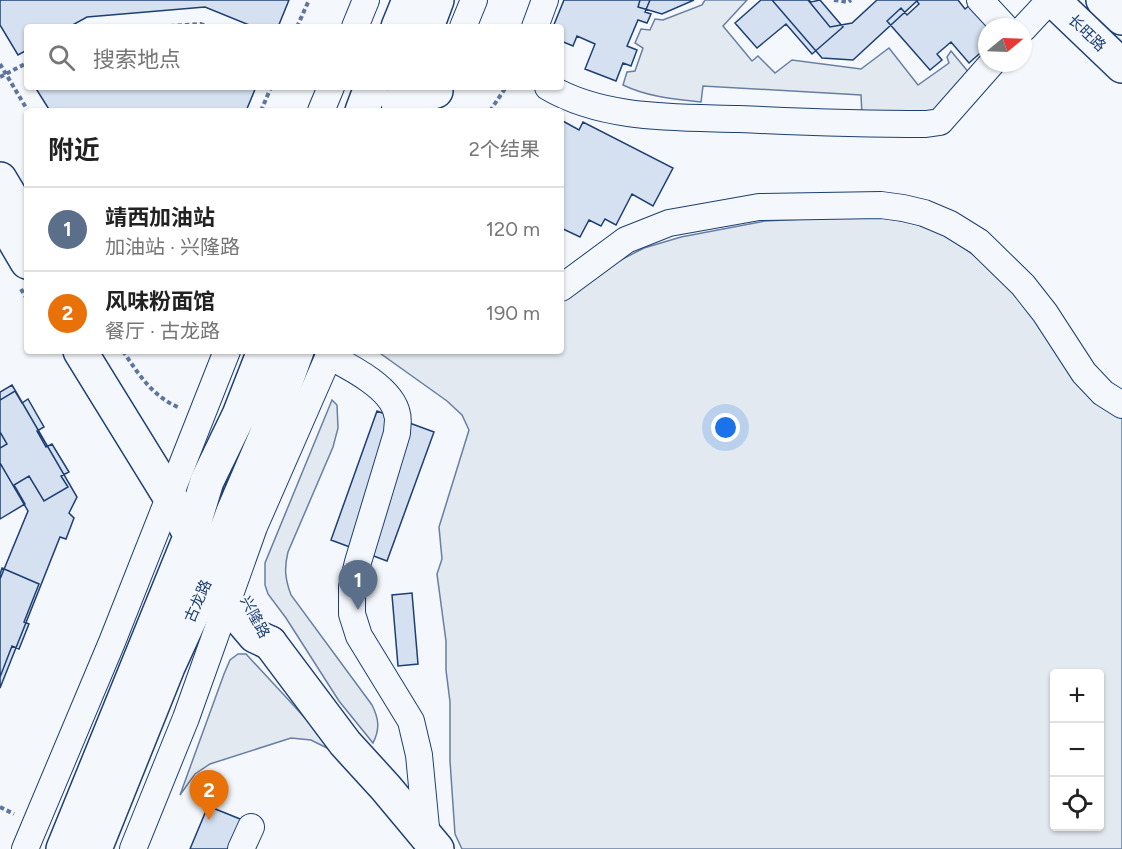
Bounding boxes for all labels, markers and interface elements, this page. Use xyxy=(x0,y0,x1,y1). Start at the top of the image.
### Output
street label: 长旺路 xyxy=(1065,11,1109,55)
north arrow xyxy=(978,18,1032,72)
search box xyxy=(24,24,564,90)
icon: search xyxy=(45,41,78,74)
text: 搜索地点 xyxy=(93,46,181,73)
text: 附近 xyxy=(48,134,100,166)
text: 2个结果 xyxy=(469,137,540,161)
text: 靖西加油站 xyxy=(105,204,215,231)
text: 1 xyxy=(63,217,72,241)
text: 120 m xyxy=(486,217,540,241)
text: 加油站 · 兴隆路 xyxy=(105,235,240,259)
text: 风味粉面馆 xyxy=(105,288,215,315)
text: 2 xyxy=(62,301,73,325)
text: 190 m xyxy=(486,301,540,325)
text: 餐厅 · 古龙路 xyxy=(105,319,220,343)
your location xyxy=(711,413,740,442)
pin: 1 xyxy=(338,560,378,610)
street label: 古龙路 xyxy=(181,577,215,625)
street label: 兴隆路 xyxy=(236,593,274,641)
map controls xyxy=(1050,669,1104,831)
button: + xyxy=(1050,669,1104,723)
button: − xyxy=(1050,723,1104,777)
pin: 2 xyxy=(190,770,228,820)
button: locate xyxy=(1050,777,1104,831)

